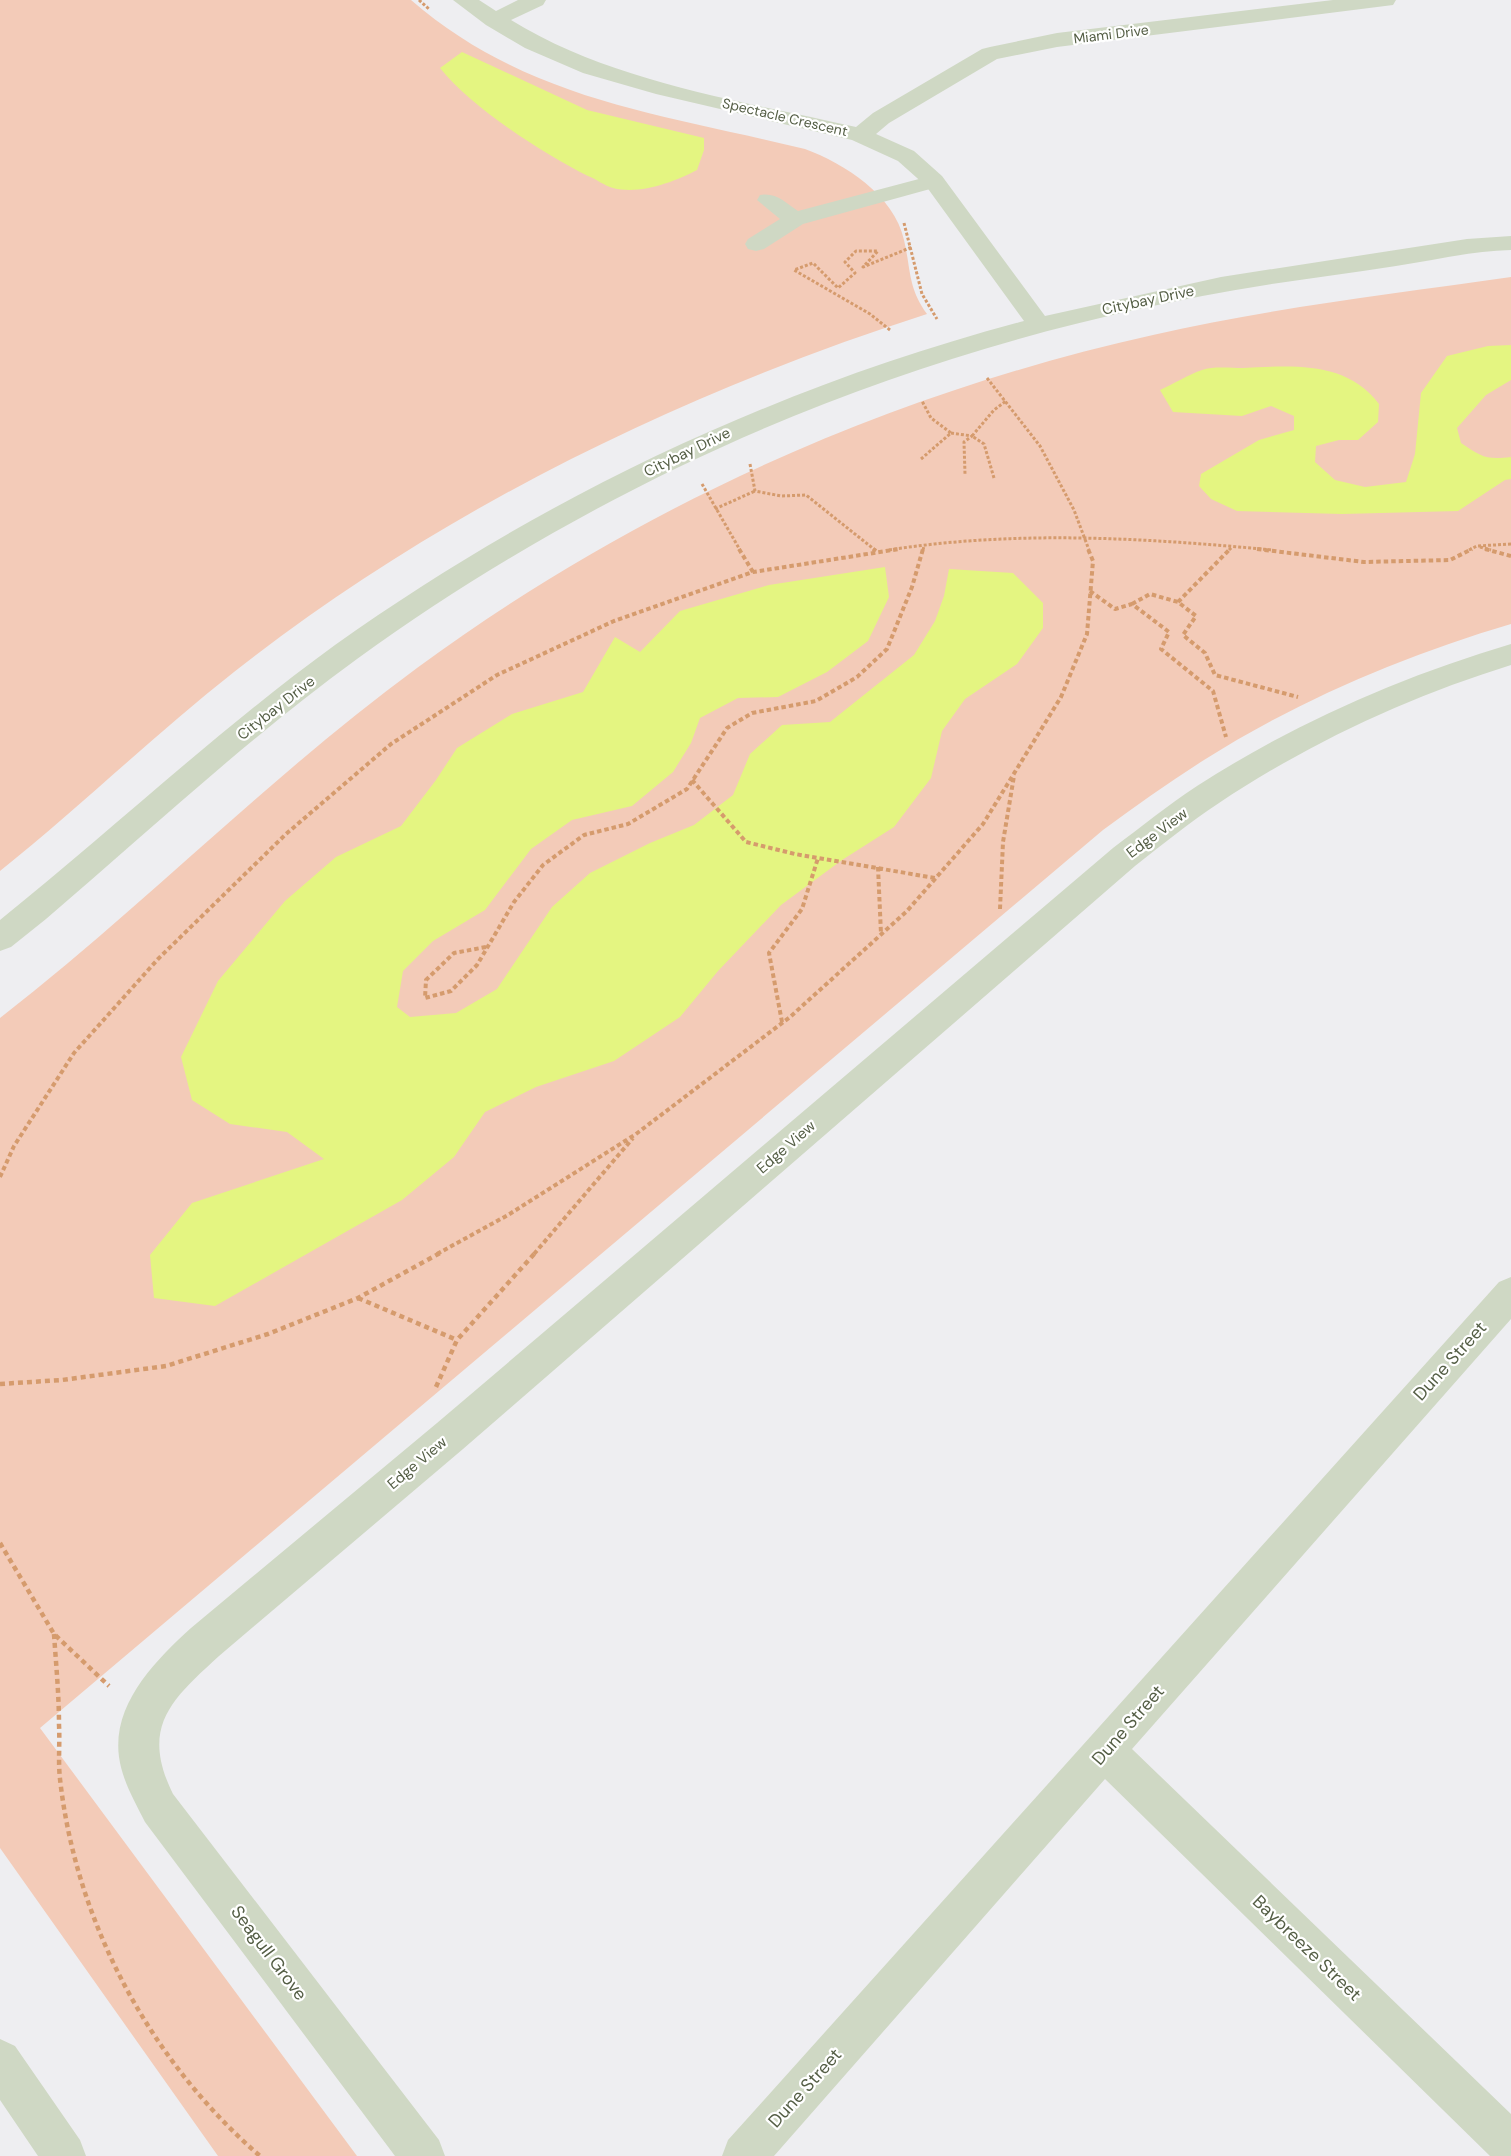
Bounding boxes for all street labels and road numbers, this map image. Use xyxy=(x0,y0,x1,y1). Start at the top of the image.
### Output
street label: Miami Drive xyxy=(1072,20,1150,48)
street label: Spectacle Crescent xyxy=(721,94,849,140)
street label: Citybay Drive xyxy=(1100,280,1196,320)
street label: Citybay Drive xyxy=(640,422,734,482)
street label: Citybay Drive xyxy=(233,671,319,745)
street label: Edge View xyxy=(1122,803,1192,863)
street label: Edge View xyxy=(752,1116,820,1178)
street label: Dune Street xyxy=(1408,1316,1492,1406)
street label: Edge View xyxy=(383,1432,451,1494)
street label: Dune Street xyxy=(1086,1680,1170,1770)
street label: Baybreeze Street xyxy=(1247,1890,1367,2006)
street label: Seagull Grove xyxy=(225,1901,313,2005)
street label: Dune Street xyxy=(763,2043,847,2133)

